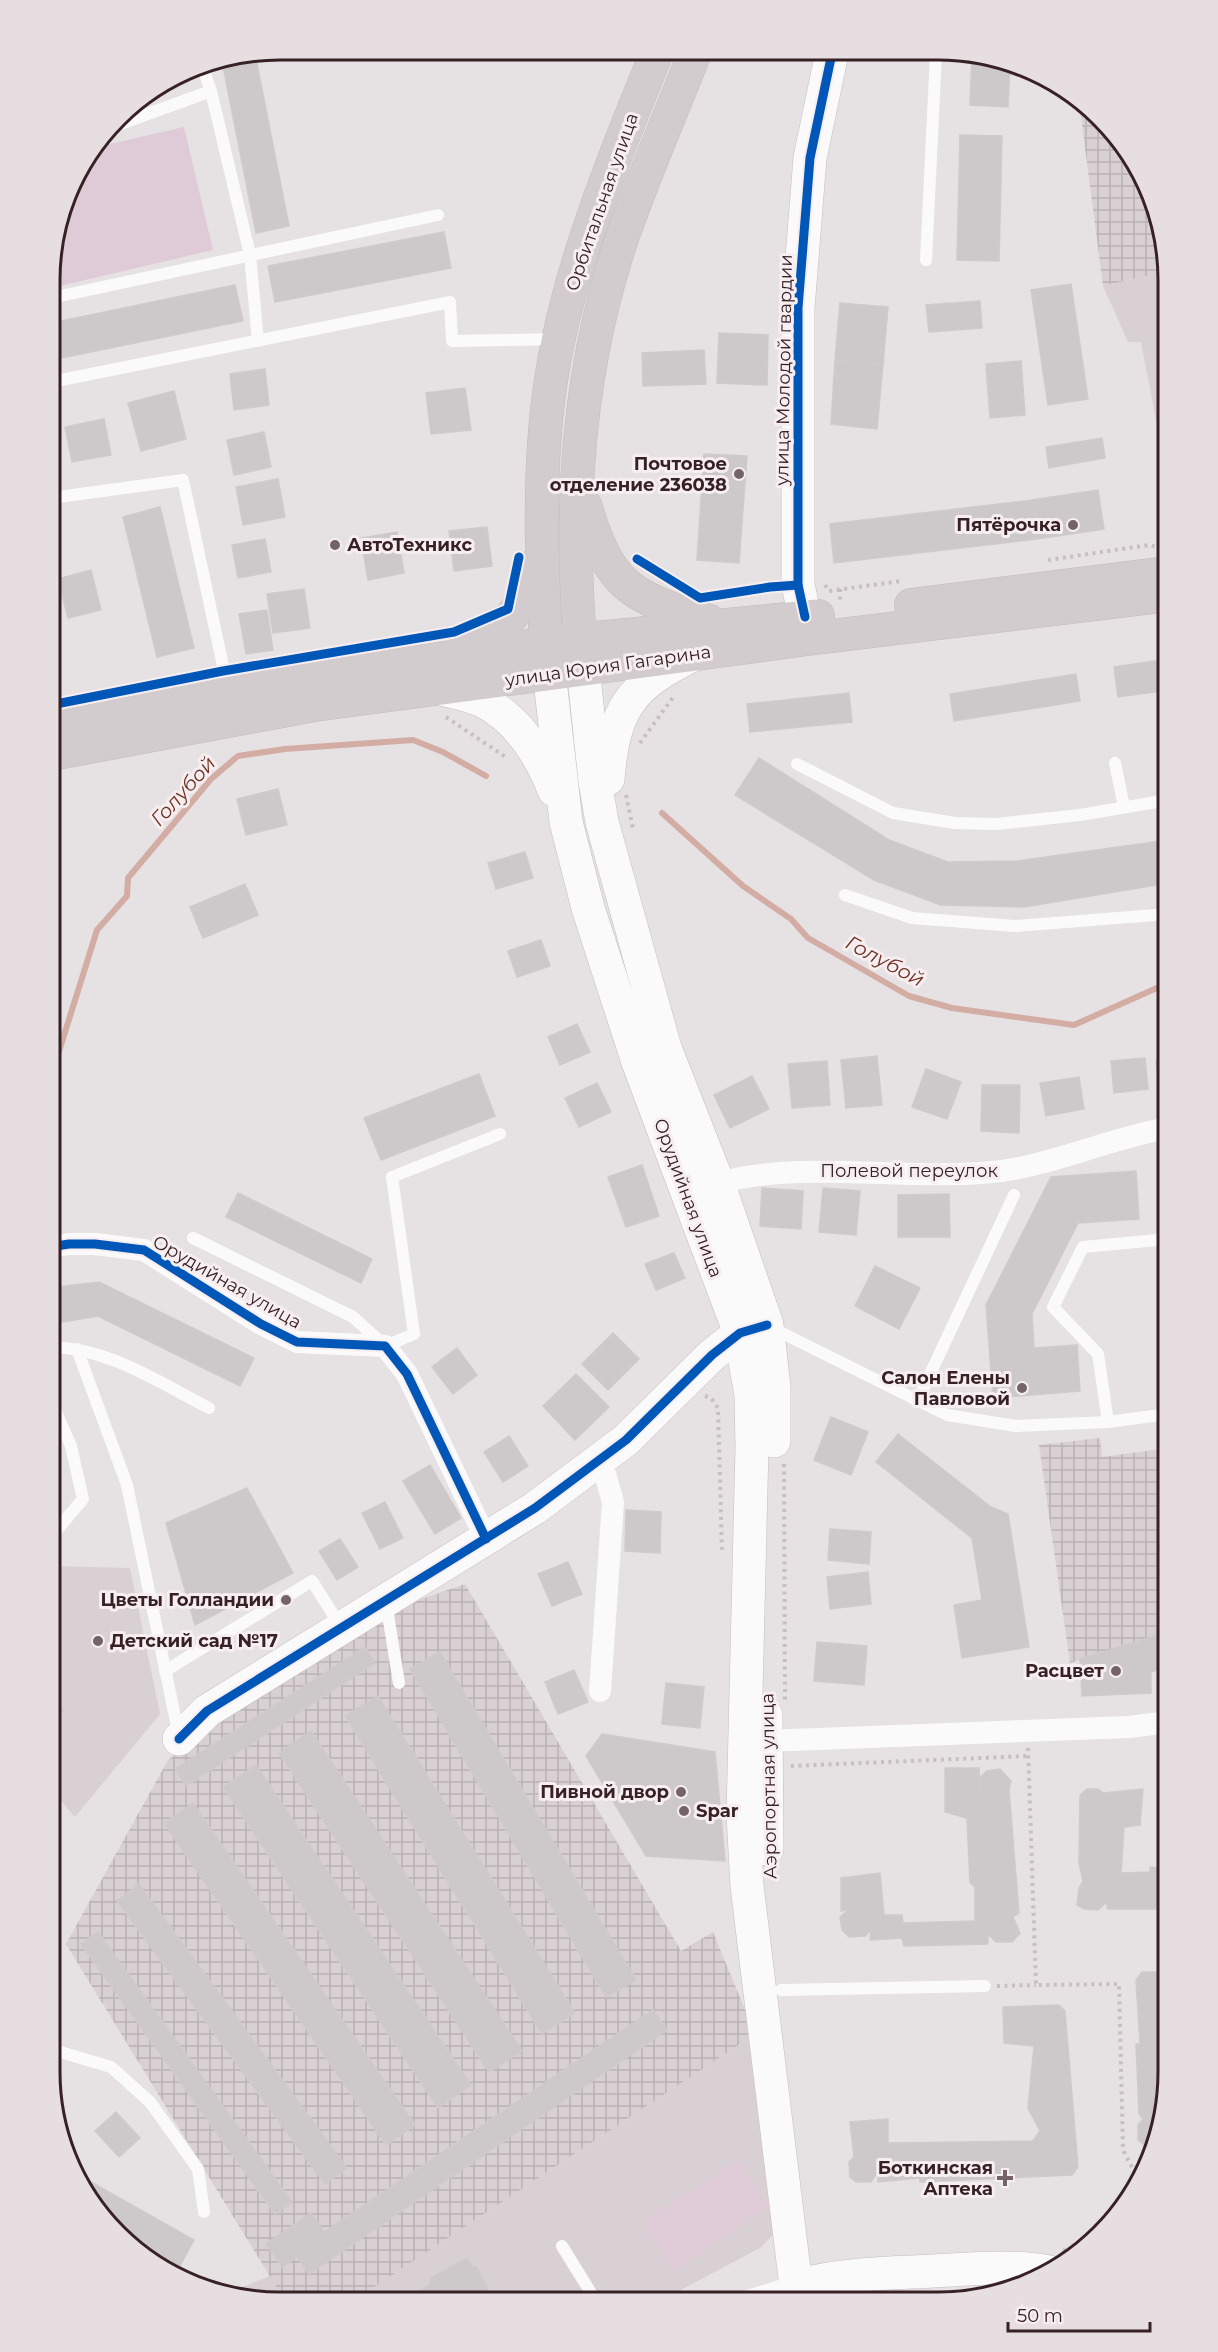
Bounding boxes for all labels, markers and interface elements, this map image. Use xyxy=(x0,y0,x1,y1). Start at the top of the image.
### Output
street label: Орбитальная улица xyxy=(561,110,643,294)
street label: улица Молодой гвардии xyxy=(771,254,797,487)
place label: Почтовое отделение 236038 xyxy=(550,453,727,496)
marker: Почтовое отделение 236038 xyxy=(732,467,746,481)
place label: Пятёрочка xyxy=(956,514,1061,536)
marker: Пятёрочка xyxy=(1066,518,1080,532)
place label: АвтоТехникс xyxy=(347,534,472,556)
marker: АвтоТехникс xyxy=(328,538,342,552)
street label: улица Юрия Гагарина xyxy=(503,641,712,691)
water label: Голубой xyxy=(145,751,221,831)
water label: Голубой xyxy=(842,930,928,992)
street label: Орудийная улица xyxy=(649,1115,727,1281)
street label: Полевой переулок xyxy=(820,1160,998,1182)
street label: Орудийная улица xyxy=(149,1230,305,1334)
place label: Салон Елены Павловой xyxy=(881,1367,1010,1410)
marker: Салон Елены Павловой xyxy=(1015,1381,1029,1395)
place label: Цветы Голландии xyxy=(100,1589,274,1611)
marker: Цветы Голландии xyxy=(279,1593,293,1607)
place label: Детский сад №17 xyxy=(110,1630,278,1652)
marker: Детский сад №17 xyxy=(91,1634,105,1648)
place label: Расцвет xyxy=(1025,1660,1104,1682)
marker: Расцвет xyxy=(1109,1664,1123,1678)
street label: Аэропортная улица xyxy=(756,1693,782,1879)
place label: Пивной двор xyxy=(540,1781,669,1803)
marker: Пивной двор xyxy=(674,1785,688,1799)
place label: Spar xyxy=(696,1800,739,1822)
marker: Spar xyxy=(677,1804,691,1818)
place label: Боткинская Аптека xyxy=(878,2157,993,2200)
marker: Боткинская Аптека xyxy=(998,2171,1012,2185)
scale bar xyxy=(1008,2295,1150,2333)
text: 50 m xyxy=(1017,2305,1063,2327)

